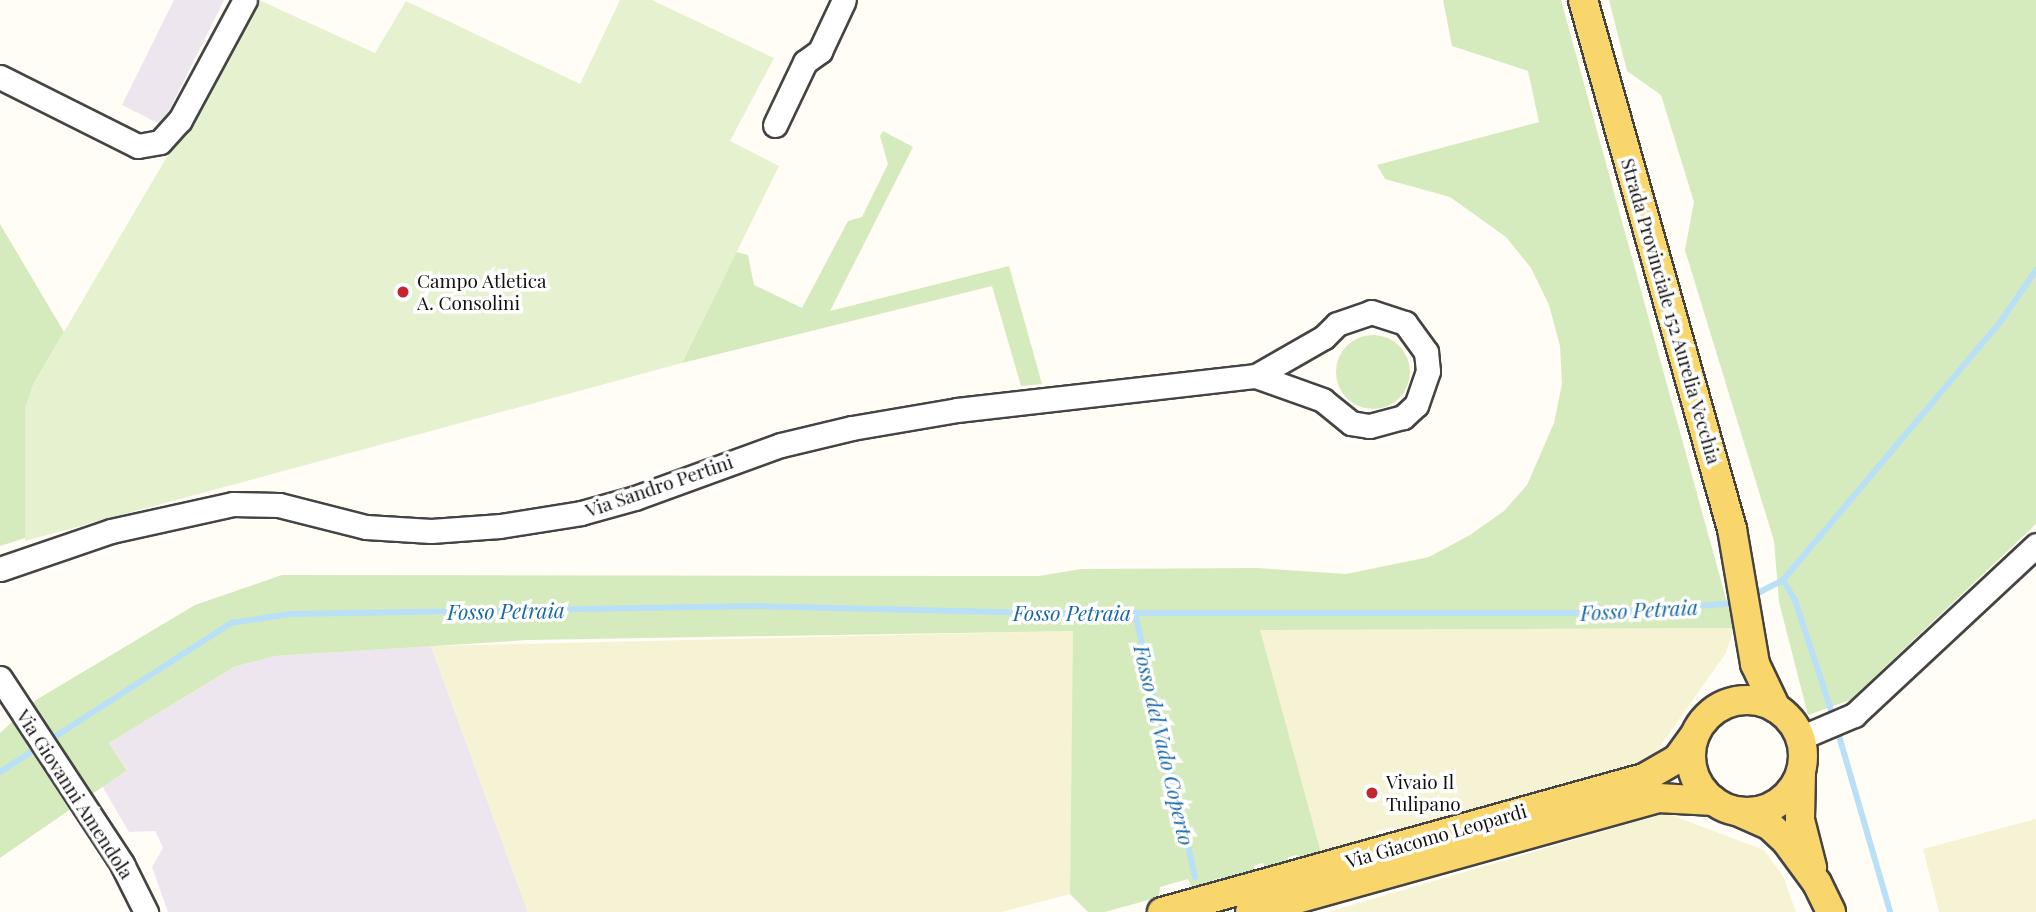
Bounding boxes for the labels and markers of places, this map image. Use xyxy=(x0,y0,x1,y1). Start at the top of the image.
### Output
place label: Campo Atletica A. Consolini xyxy=(417,270,547,314)
marker: Campo Atletica A. Consolini xyxy=(395,284,411,300)
place label: Vivaio Il Tulipano xyxy=(1386,771,1461,815)
marker: Vivaio Il Tulipano xyxy=(1364,785,1380,801)

